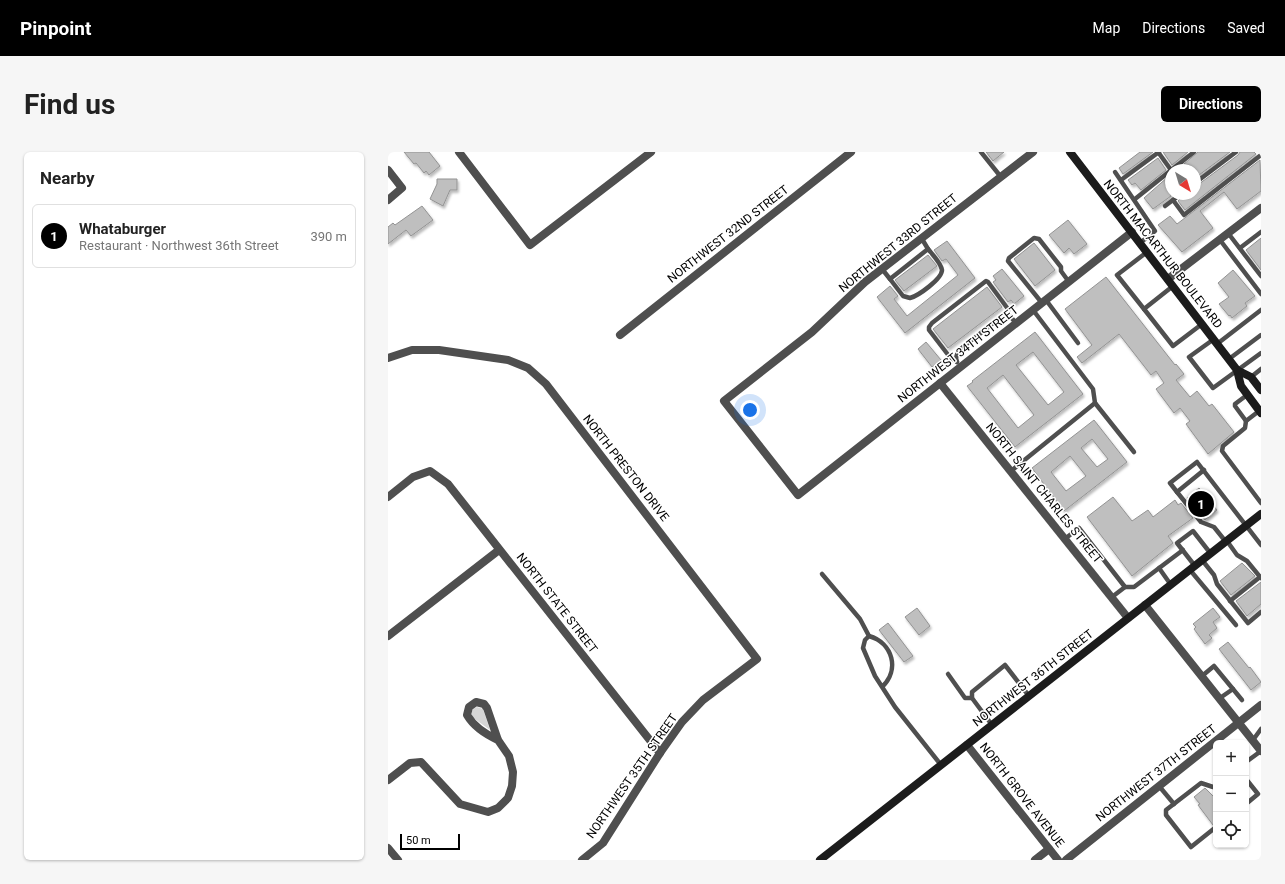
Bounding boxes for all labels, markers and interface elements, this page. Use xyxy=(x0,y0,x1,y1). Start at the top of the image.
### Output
text: Pinpoint xyxy=(20,17,91,40)
text: Map xyxy=(1093,20,1120,36)
text: Directions xyxy=(1142,20,1205,36)
text: Saved xyxy=(1227,20,1265,36)
button: Directions xyxy=(1161,86,1261,122)
text: Find us xyxy=(24,88,115,121)
north arrow xyxy=(1165,164,1201,200)
text: Nearby xyxy=(40,168,95,188)
street label: NORTH MACARTHUR BOULEVARD xyxy=(1101,177,1225,331)
street label: NORTHWEST 32ND STREET xyxy=(665,182,791,286)
street label: NORTHWEST 33RD STREET xyxy=(836,191,960,295)
text: Whataburger xyxy=(79,220,166,238)
text: 1 xyxy=(50,229,58,244)
text: 390 m xyxy=(310,229,347,244)
text: Restaurant · Northwest 36th Street xyxy=(79,238,279,253)
street label: NORTHWEST 34TH STREET xyxy=(895,303,1021,405)
your location xyxy=(740,400,760,420)
street label: NORTH PRESTON DRIVE xyxy=(580,412,672,524)
street label: NORTH SAINT CHARLES STREET xyxy=(983,420,1105,566)
pin: 1 xyxy=(1188,489,1214,519)
street label: NORTH STATE STREET xyxy=(514,550,600,656)
street label: NORTHWEST 36TH STREET xyxy=(970,627,1096,729)
street label: NORTHWEST 35TH STREET xyxy=(584,711,680,841)
street label: NORTHWEST 37TH STREET xyxy=(1093,722,1219,824)
street label: NORTH GROVE AVENUE xyxy=(977,740,1067,850)
map controls xyxy=(1213,740,1249,848)
button: + xyxy=(1213,740,1249,776)
button: − xyxy=(1213,776,1249,812)
button: locate xyxy=(1213,812,1249,848)
scale bar xyxy=(400,832,460,851)
text: 50 m xyxy=(406,834,431,847)

